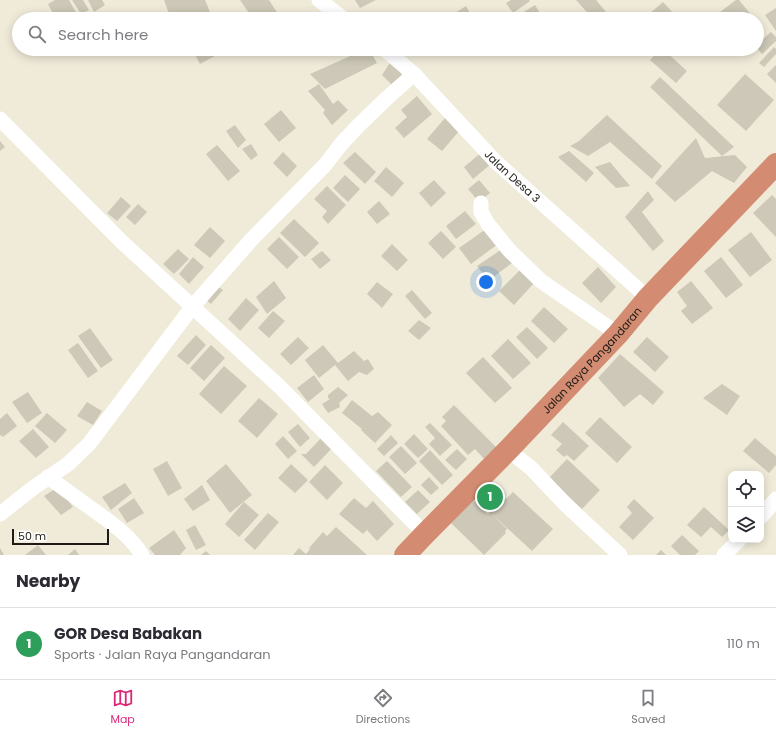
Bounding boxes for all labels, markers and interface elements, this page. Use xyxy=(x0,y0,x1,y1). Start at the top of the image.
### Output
search box xyxy=(12,12,764,56)
icon: search xyxy=(26,23,48,45)
text: Search here xyxy=(58,24,148,45)
street label: Jalan Desa 3 xyxy=(481,147,544,206)
your location xyxy=(476,272,496,292)
street label: Jalan Raya Pangandaran xyxy=(538,303,645,417)
map controls xyxy=(728,471,764,543)
button: locate xyxy=(728,471,764,507)
pin: 1 xyxy=(477,482,503,512)
button: layers xyxy=(728,507,764,543)
scale bar xyxy=(12,527,109,546)
text: 50 m xyxy=(18,528,46,544)
text: Nearby xyxy=(16,569,80,593)
text: GOR Desa Babakan xyxy=(54,623,202,644)
text: 1 xyxy=(27,634,31,653)
text: 110 m xyxy=(727,634,760,653)
text: Sports · Jalan Raya Pangandaran xyxy=(54,645,271,664)
tab: Map xyxy=(110,687,135,728)
tab: Directions xyxy=(356,687,410,728)
tab: Saved xyxy=(631,687,666,728)

